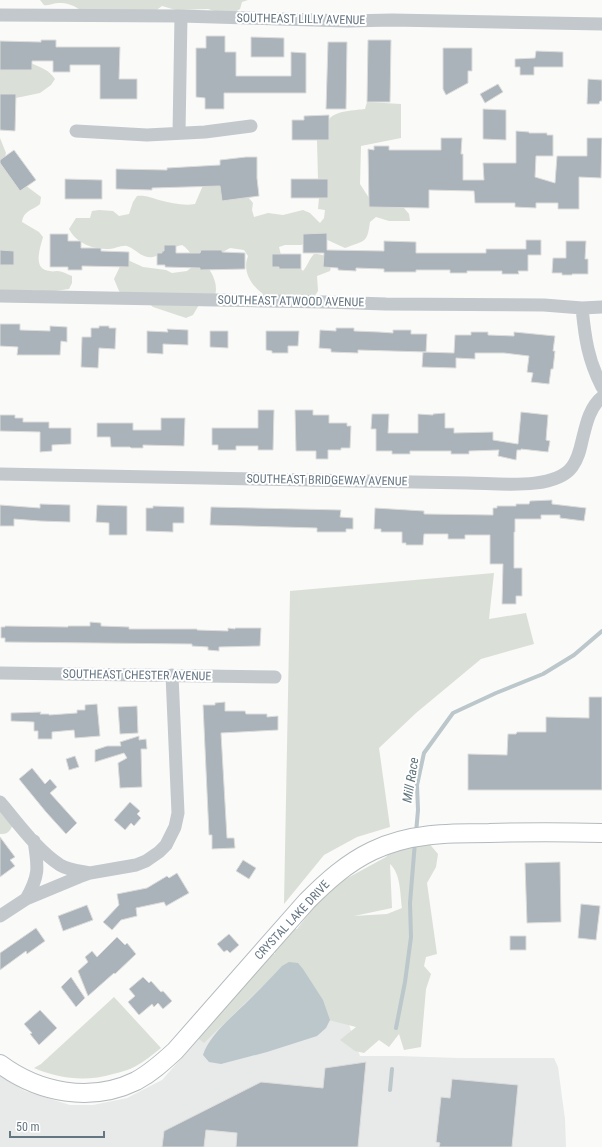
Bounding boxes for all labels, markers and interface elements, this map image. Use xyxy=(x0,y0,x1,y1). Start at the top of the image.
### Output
street label: SOUTHEAST LILLY AVENUE xyxy=(237,11,366,27)
street label: SOUTHEAST ATWOOD AVENUE xyxy=(218,293,364,309)
street label: SOUTHEAST BRIDGEWAY AVENUE xyxy=(246,472,408,488)
street label: SOUTHEAST CHESTER AVENUE xyxy=(63,667,212,683)
water label: Mill Race xyxy=(400,756,421,804)
street label: CRYSTAL LAKE DRIVE xyxy=(252,877,332,963)
scale bar xyxy=(10,1113,104,1139)
text: 50 m xyxy=(16,1120,40,1134)

